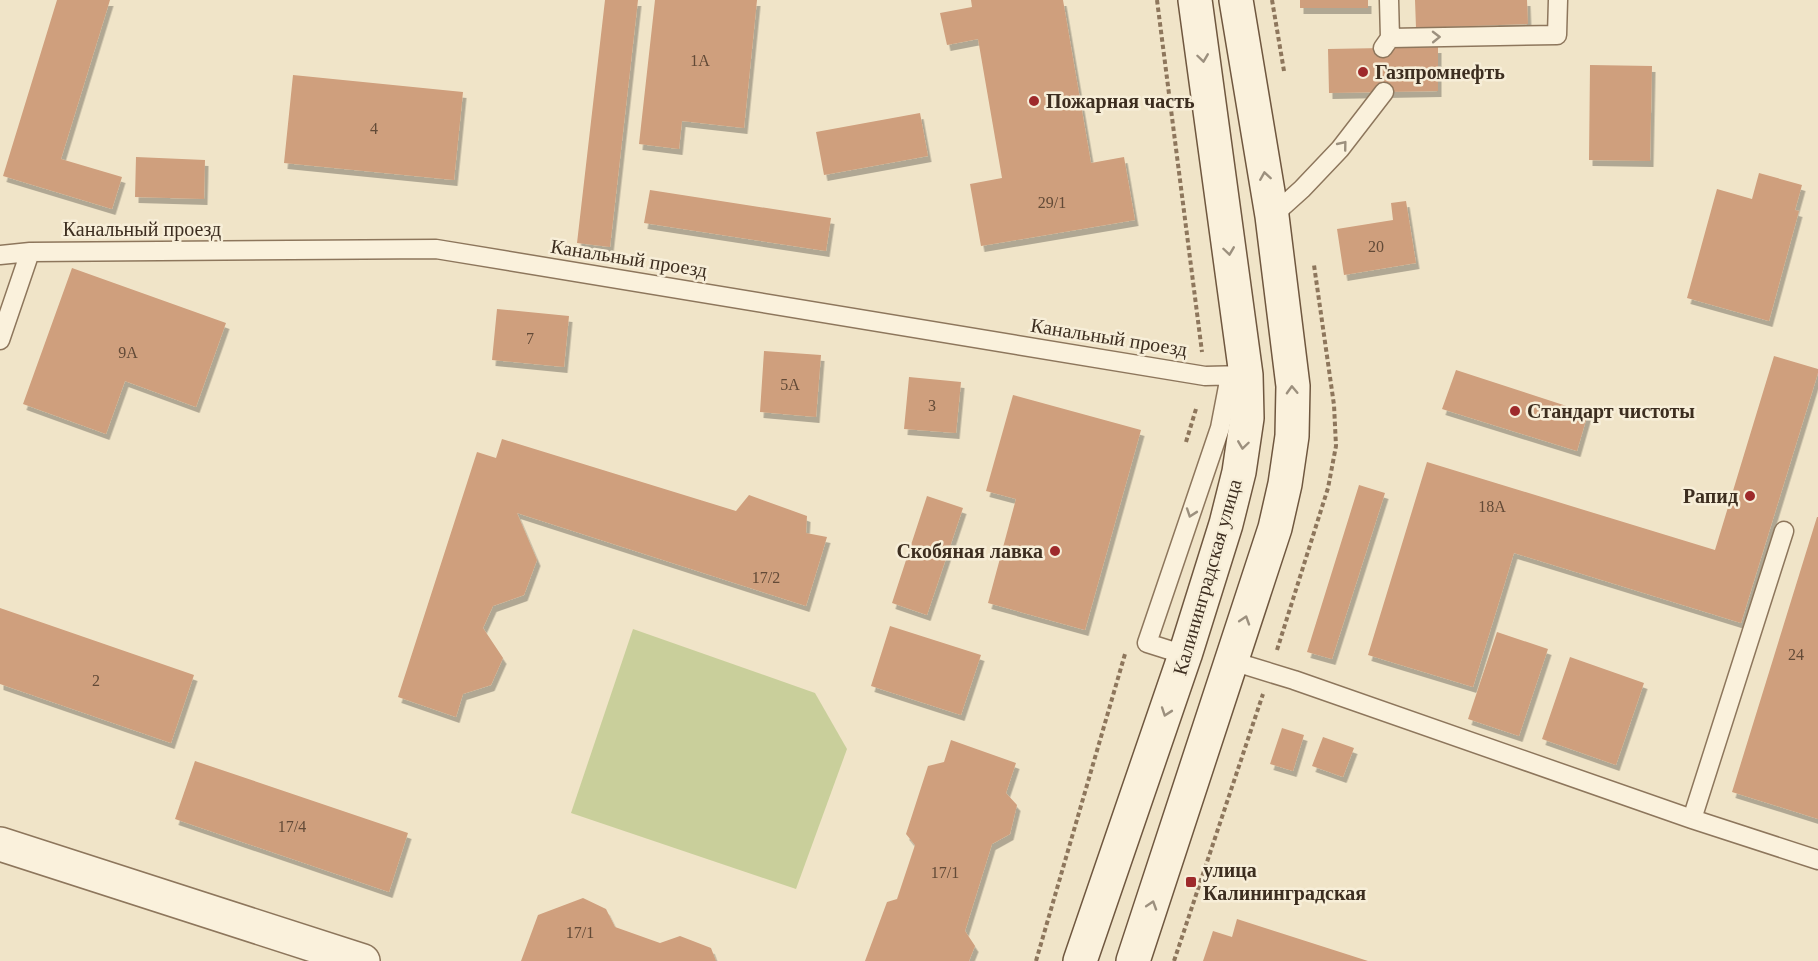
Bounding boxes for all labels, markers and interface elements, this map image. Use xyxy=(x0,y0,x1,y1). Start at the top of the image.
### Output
one-way arrow xyxy=(1432,31,1441,43)
house number: 1А xyxy=(690,52,710,69)
one-way arrow xyxy=(1197,53,1209,63)
place label: Газпромнефть xyxy=(1375,61,1505,84)
marker: Газпромнефть xyxy=(1356,65,1370,79)
place label: Пожарная часть xyxy=(1046,90,1195,113)
marker: Пожарная часть xyxy=(1027,94,1041,108)
house number: 4 xyxy=(370,120,378,137)
one-way arrow xyxy=(1335,141,1346,152)
one-way arrow xyxy=(1259,171,1272,181)
house number: 29/1 xyxy=(1038,194,1066,211)
street label: Канальный проезд xyxy=(63,218,221,241)
street label: Канальный проезд xyxy=(549,235,709,282)
house number: 20 xyxy=(1368,238,1384,255)
one-way arrow xyxy=(1223,247,1235,256)
street label: Канальный проезд xyxy=(1029,314,1189,361)
house number: 7 xyxy=(526,330,534,347)
house number: 9А xyxy=(118,344,138,361)
house number: 5А xyxy=(780,376,800,393)
one-way arrow xyxy=(1286,385,1298,394)
house number: 3 xyxy=(928,397,936,414)
place label: Стандарт чистоты xyxy=(1527,400,1695,423)
marker: Стандарт чистоты xyxy=(1508,404,1522,418)
one-way arrow xyxy=(1237,440,1249,449)
street label: Калининградская улица xyxy=(1168,476,1247,678)
place label: Рапид xyxy=(1683,485,1738,507)
marker: Рапид xyxy=(1743,489,1757,503)
house number: 18А xyxy=(1478,498,1506,515)
one-way arrow xyxy=(1186,507,1199,518)
place label: Скобяная лавка xyxy=(896,540,1043,562)
marker: Скобяная лавка xyxy=(1048,544,1062,558)
house number: 17/2 xyxy=(752,569,780,586)
one-way arrow xyxy=(1238,615,1250,626)
house number: 24 xyxy=(1788,646,1804,663)
house number: 2 xyxy=(92,672,100,689)
one-way arrow xyxy=(1160,707,1173,717)
house number: 17/4 xyxy=(278,818,306,835)
place label: улица Калининградская xyxy=(1203,859,1366,905)
house number: 17/1 xyxy=(931,864,959,881)
marker: улица Калининградская xyxy=(1184,875,1198,889)
one-way arrow xyxy=(1144,900,1157,911)
house number: 17/1 xyxy=(566,924,594,941)

